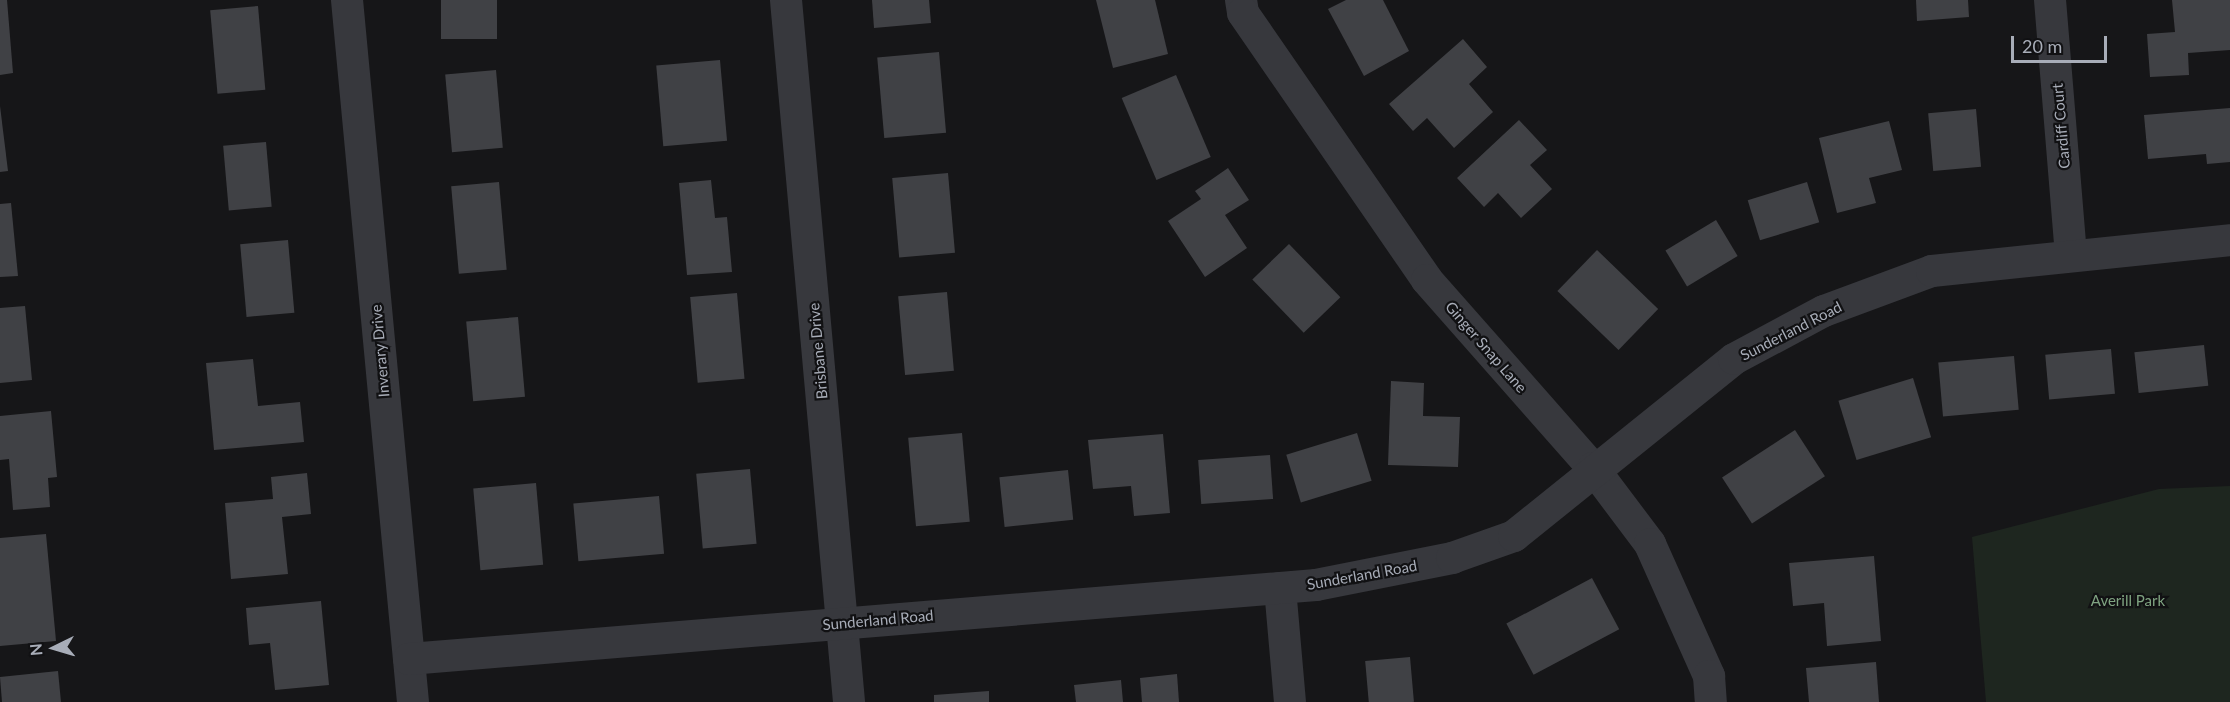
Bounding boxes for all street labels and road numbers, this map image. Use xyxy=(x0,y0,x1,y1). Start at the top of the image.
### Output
street label: Cardiff Court xyxy=(2048,82,2074,170)
street label: Ginger Snap Lane xyxy=(1441,298,1531,396)
street label: Sunderland Road xyxy=(1737,298,1845,364)
street label: Brisbane Drive xyxy=(805,302,831,400)
street label: Inverary Drive xyxy=(367,304,393,398)
street label: Sunderland Road xyxy=(1306,556,1418,594)
street label: Sunderland Road xyxy=(822,606,934,634)

